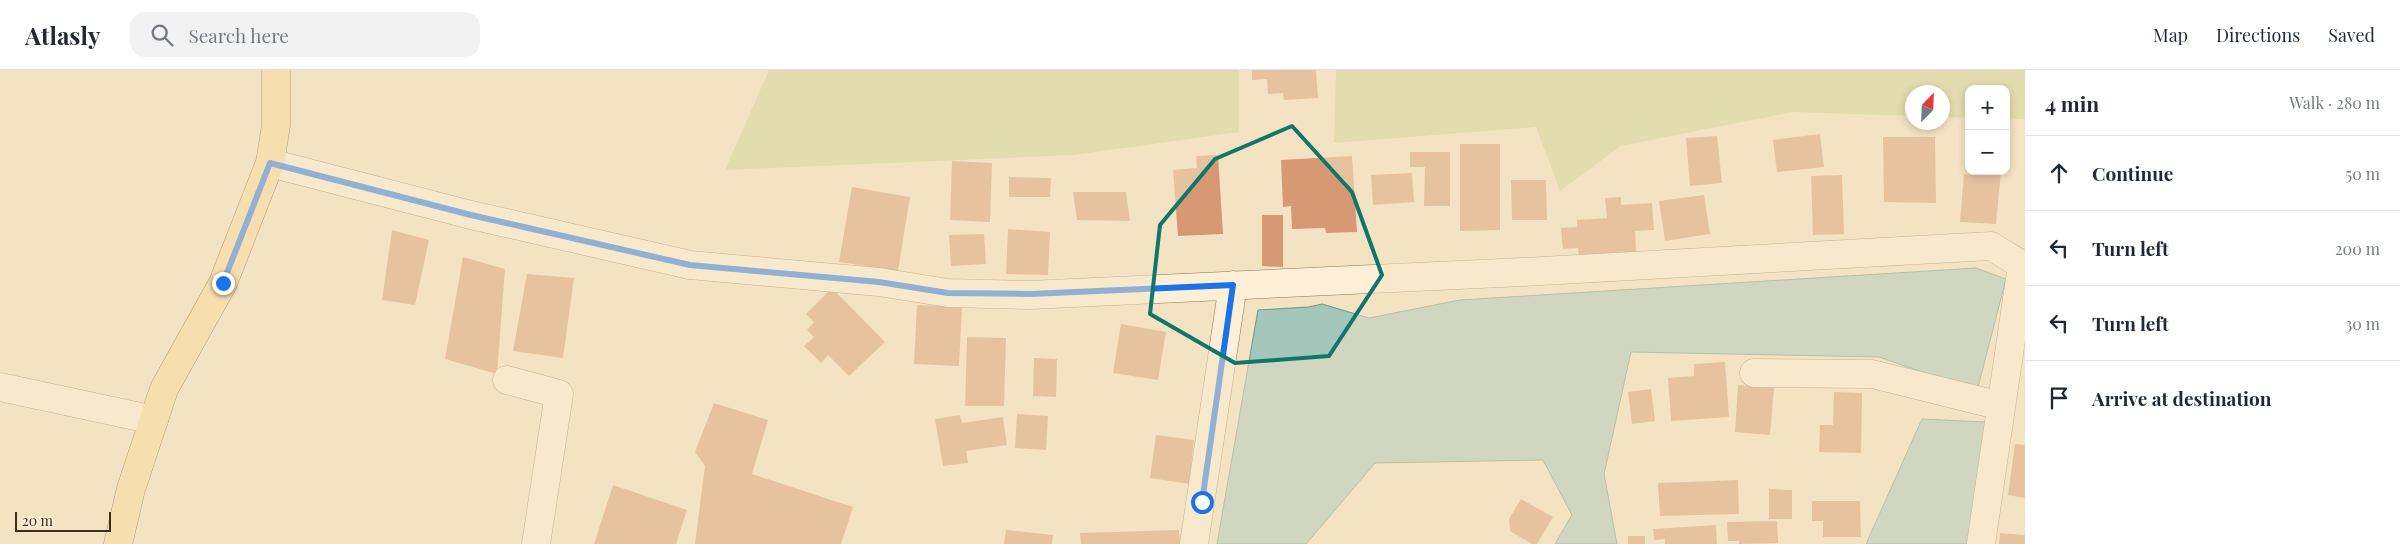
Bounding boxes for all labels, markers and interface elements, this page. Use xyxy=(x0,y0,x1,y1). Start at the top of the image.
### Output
search box xyxy=(130,12,480,57)
text: Atlasly xyxy=(25,19,100,51)
icon: search xyxy=(148,21,176,49)
text: Search here xyxy=(188,22,289,48)
text: Map xyxy=(2153,23,2188,47)
text: Directions xyxy=(2216,23,2300,47)
text: Saved xyxy=(2328,23,2375,47)
north arrow xyxy=(1905,85,1950,130)
map controls xyxy=(1965,85,2010,175)
button: + xyxy=(1965,85,2010,130)
text: 4 min xyxy=(2045,89,2099,117)
text: Walk · 280 m xyxy=(2289,92,2380,113)
button: − xyxy=(1965,130,2010,175)
icon: ahead xyxy=(2045,159,2073,187)
text: Continue xyxy=(2092,160,2173,186)
text: 50 m xyxy=(2346,163,2380,184)
icon: left xyxy=(2045,234,2073,262)
text: Turn left xyxy=(2092,235,2169,261)
text: 200 m xyxy=(2335,238,2380,259)
route end xyxy=(212,272,235,295)
icon: left xyxy=(2045,309,2073,337)
text: Turn left xyxy=(2092,310,2169,336)
text: 30 m xyxy=(2345,313,2380,334)
icon: arrive xyxy=(2045,384,2073,412)
text: Arrive at destination xyxy=(2092,385,2272,411)
route start xyxy=(1191,491,1214,514)
scale bar xyxy=(15,509,111,532)
text: 20 m xyxy=(22,511,53,530)

